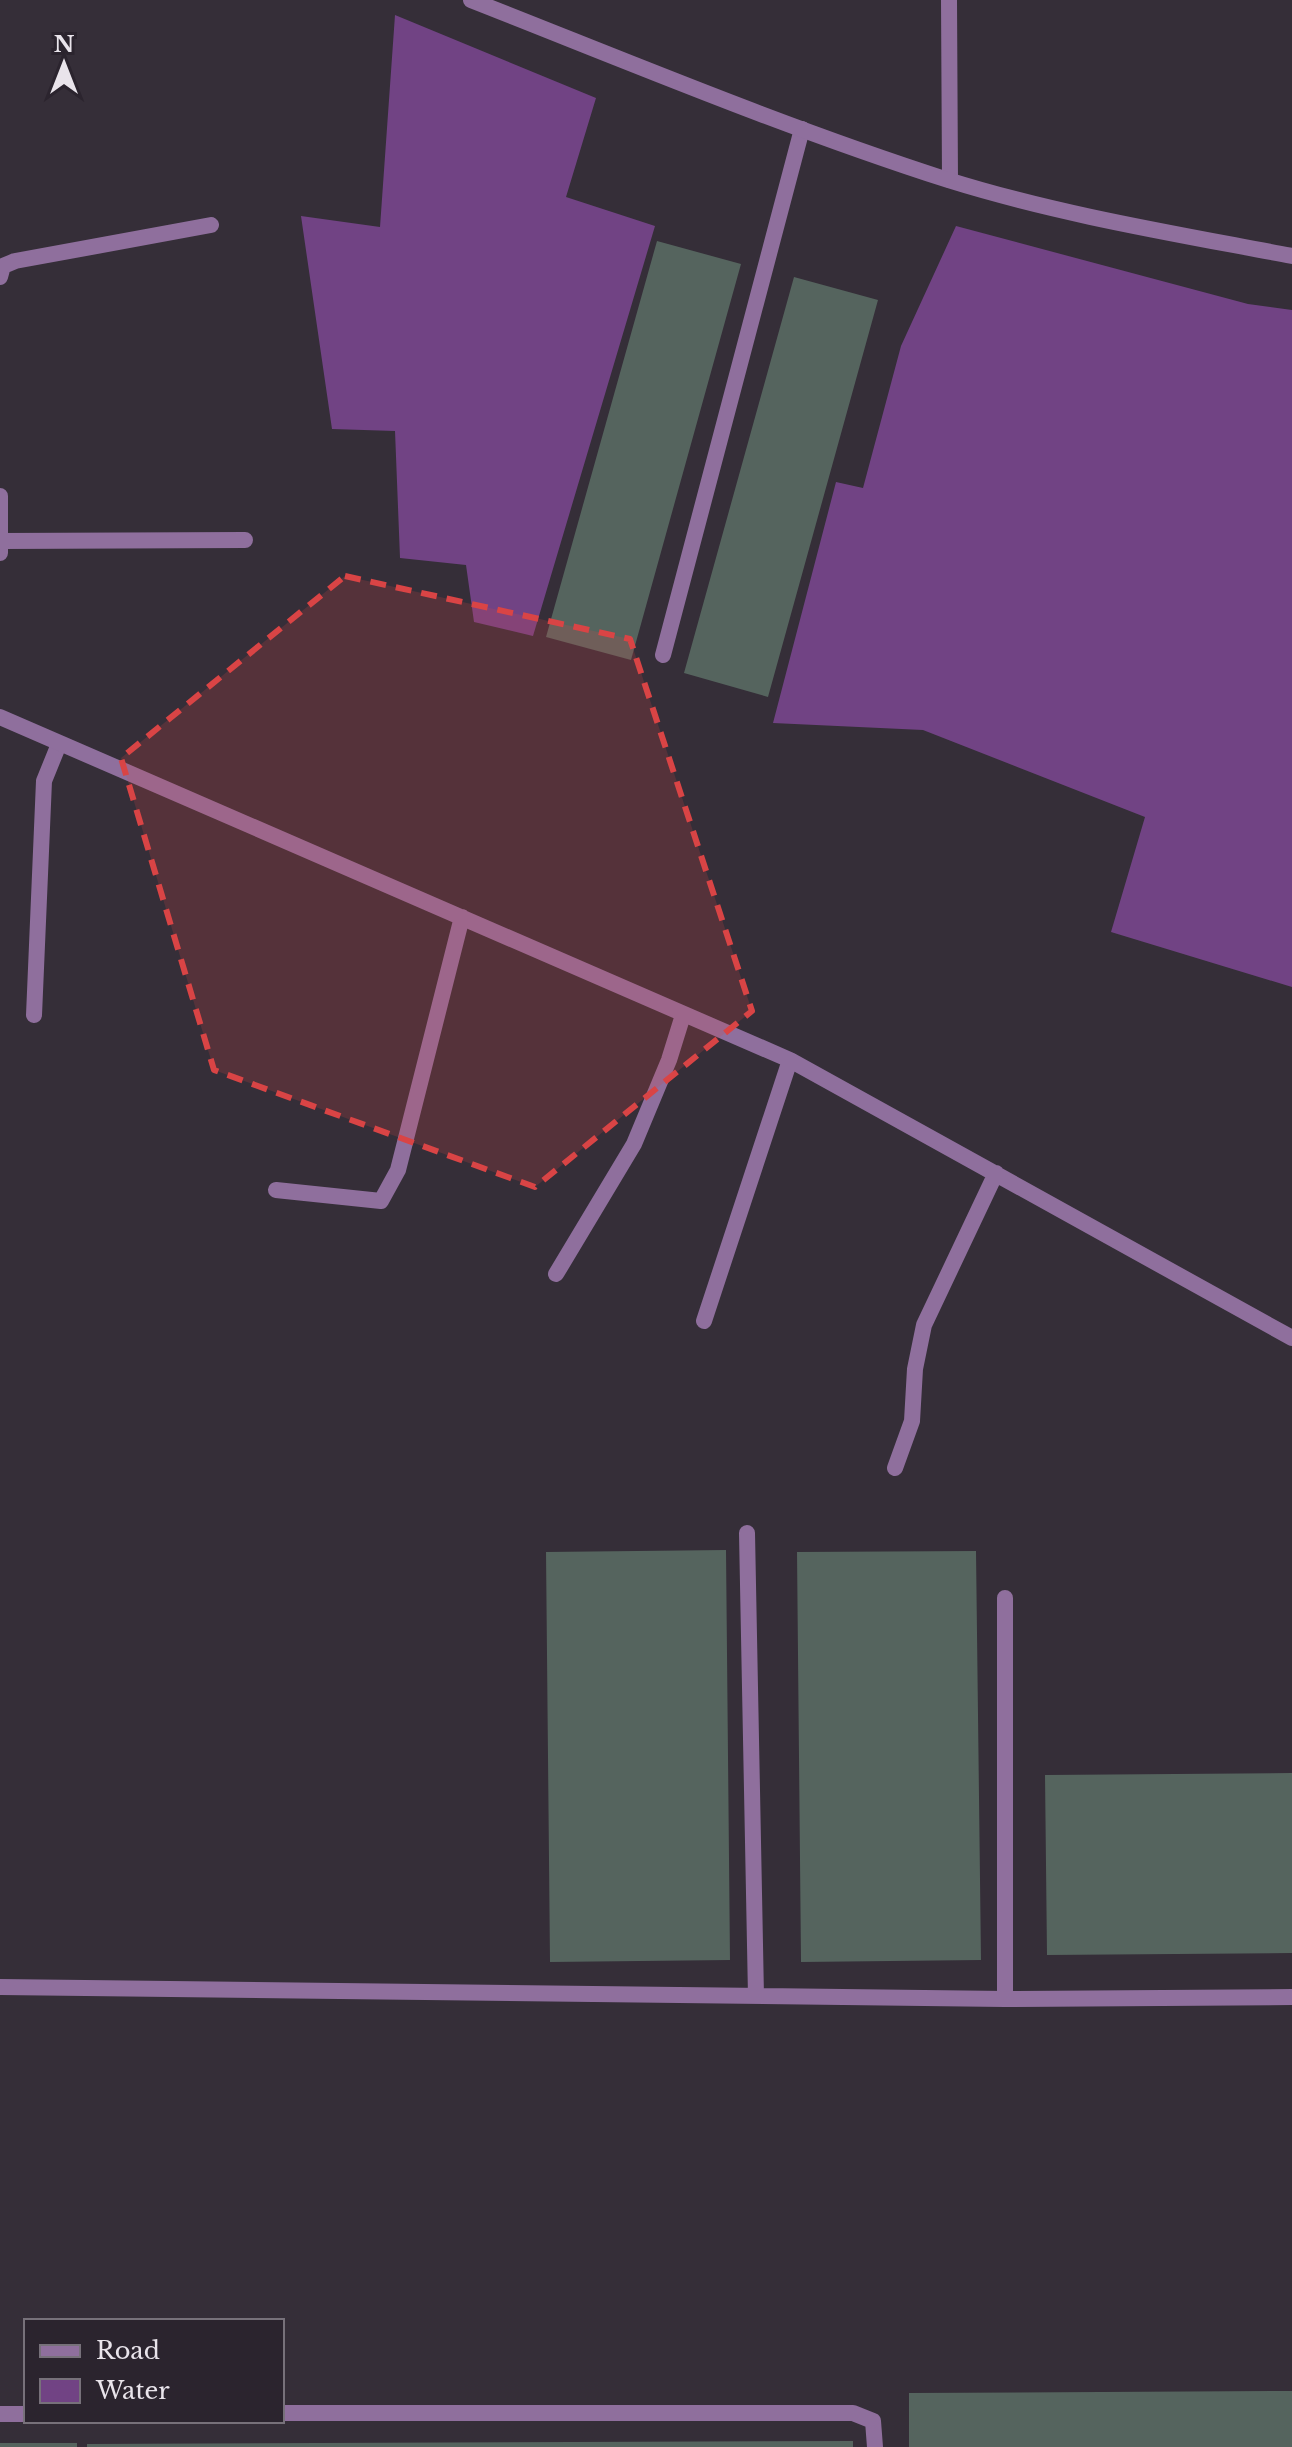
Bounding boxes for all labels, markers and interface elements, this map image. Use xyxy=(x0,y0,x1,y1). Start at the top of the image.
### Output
north arrow xyxy=(24,24,104,104)
text: N xyxy=(54,31,75,58)
legend xyxy=(24,2319,284,2423)
text: Road xyxy=(96,2336,160,2365)
text: Water xyxy=(95,2376,170,2405)

